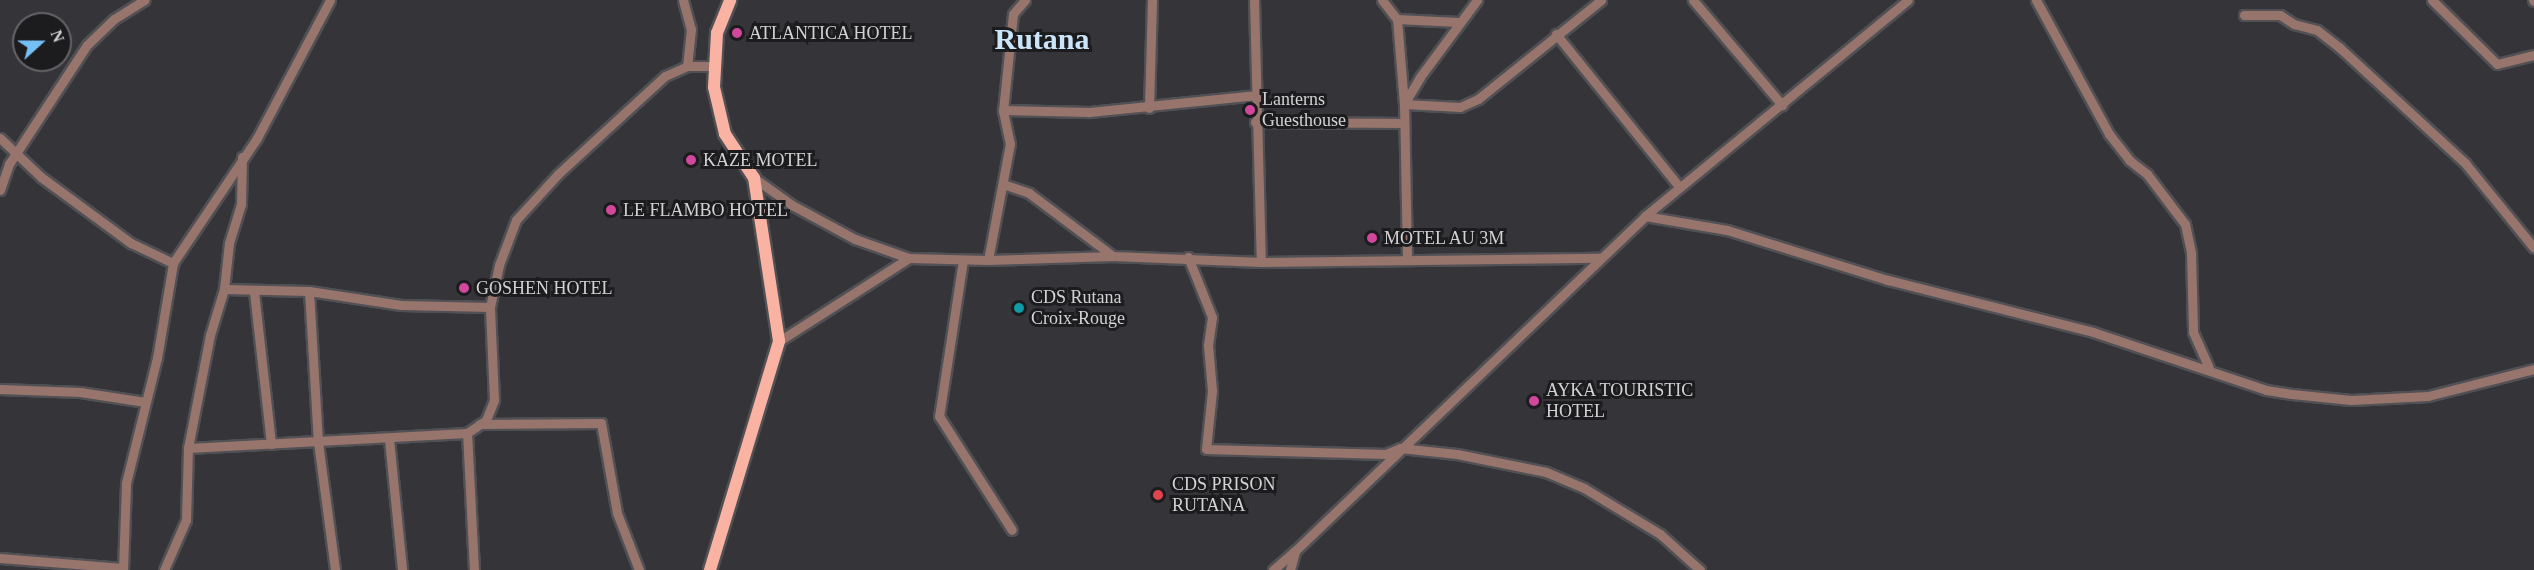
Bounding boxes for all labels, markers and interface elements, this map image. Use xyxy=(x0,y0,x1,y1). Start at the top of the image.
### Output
north arrow xyxy=(12,12,72,72)
district label: Rutana xyxy=(994,21,1090,57)
place label: ATLANTICA HOTEL xyxy=(749,22,913,44)
marker: ATLANTICA HOTEL xyxy=(730,26,744,40)
text: N xyxy=(47,28,67,45)
place label: Lanterns Guesthouse xyxy=(1262,89,1346,132)
marker: Lanterns Guesthouse xyxy=(1243,103,1257,117)
place label: KAZE MOTEL xyxy=(703,149,817,171)
marker: KAZE MOTEL xyxy=(684,153,698,167)
place label: LE FLAMBO HOTEL xyxy=(623,199,788,221)
marker: LE FLAMBO HOTEL xyxy=(604,203,618,217)
place label: MOTEL AU 3M xyxy=(1384,227,1506,249)
marker: MOTEL AU 3M xyxy=(1365,231,1379,245)
place label: GOSHEN HOTEL xyxy=(476,277,612,299)
marker: GOSHEN HOTEL xyxy=(457,281,471,295)
place label: CDS Rutana Croix-Rouge xyxy=(1031,287,1125,330)
marker: CDS Rutana Croix-Rouge xyxy=(1012,301,1026,315)
place label: AYKA TOURISTIC HOTEL xyxy=(1546,380,1695,422)
marker: AYKA TOURISTIC HOTEL xyxy=(1527,394,1541,408)
place label: CDS PRISON RUTANA xyxy=(1172,474,1276,516)
marker: CDS PRISON RUTANA xyxy=(1149,486,1167,504)

